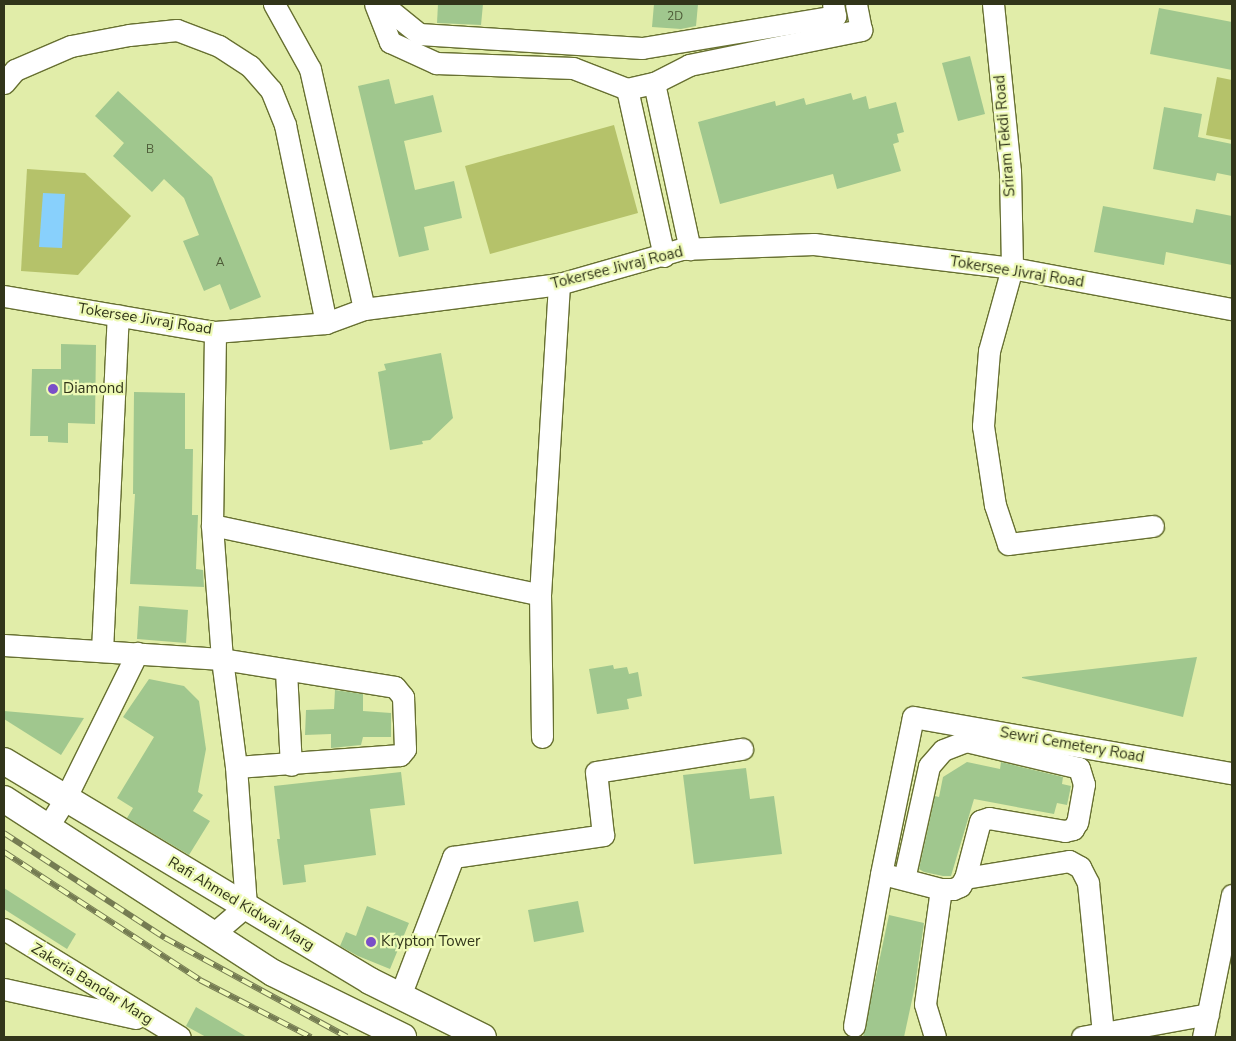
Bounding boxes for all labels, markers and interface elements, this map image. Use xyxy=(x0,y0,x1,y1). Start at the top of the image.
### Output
house number: 2D xyxy=(667,10,683,24)
street label: Sriram Tekdi Road xyxy=(991,74,1019,198)
house number: B xyxy=(146,143,154,157)
street label: Tokersee Jivraj Road xyxy=(549,243,685,293)
street label: Tokersee Jivraj Road xyxy=(949,253,1085,291)
house number: A xyxy=(216,256,224,270)
street label: Tokersee Jivraj Road xyxy=(77,300,213,338)
place label: Diamond xyxy=(63,380,124,398)
marker: Diamond xyxy=(47,383,59,395)
street label: Sewri Cemetery Road xyxy=(998,723,1146,767)
street label: Rafi Ahmed Kidwai Marg xyxy=(165,853,317,955)
place label: Krypton Tower xyxy=(381,933,480,951)
marker: Krypton Tower xyxy=(365,936,377,948)
street label: Zakeria Bandar Marg xyxy=(28,939,156,1029)

